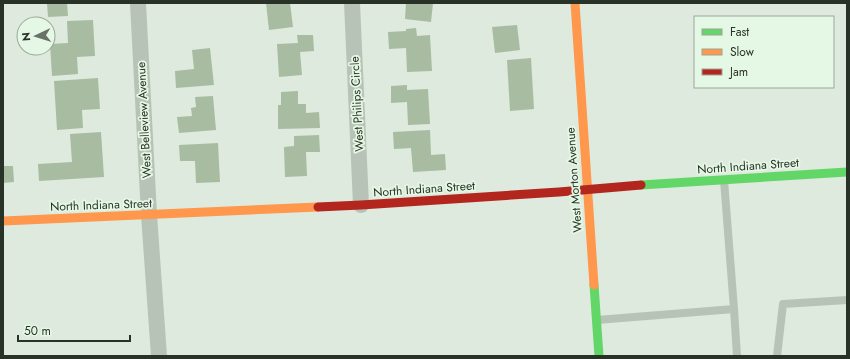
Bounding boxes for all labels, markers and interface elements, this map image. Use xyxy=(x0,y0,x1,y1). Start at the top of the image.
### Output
north arrow xyxy=(16,16,56,56)
legend xyxy=(694,16,834,88)
text: Fast xyxy=(730,23,749,41)
text: N xyxy=(18,32,34,42)
text: Slow xyxy=(730,43,755,61)
street label: West Philips Circle xyxy=(346,56,368,152)
street label: West Belleview Avenue xyxy=(132,61,156,179)
text: Jam xyxy=(728,63,748,81)
street label: West Morton Avenue xyxy=(561,127,587,233)
street label: North Indiana Street xyxy=(696,153,800,179)
street label: North Indiana Street xyxy=(372,176,476,202)
street label: North Indiana Street xyxy=(50,194,152,216)
scale bar xyxy=(18,317,130,343)
text: 50 m xyxy=(24,322,51,340)

